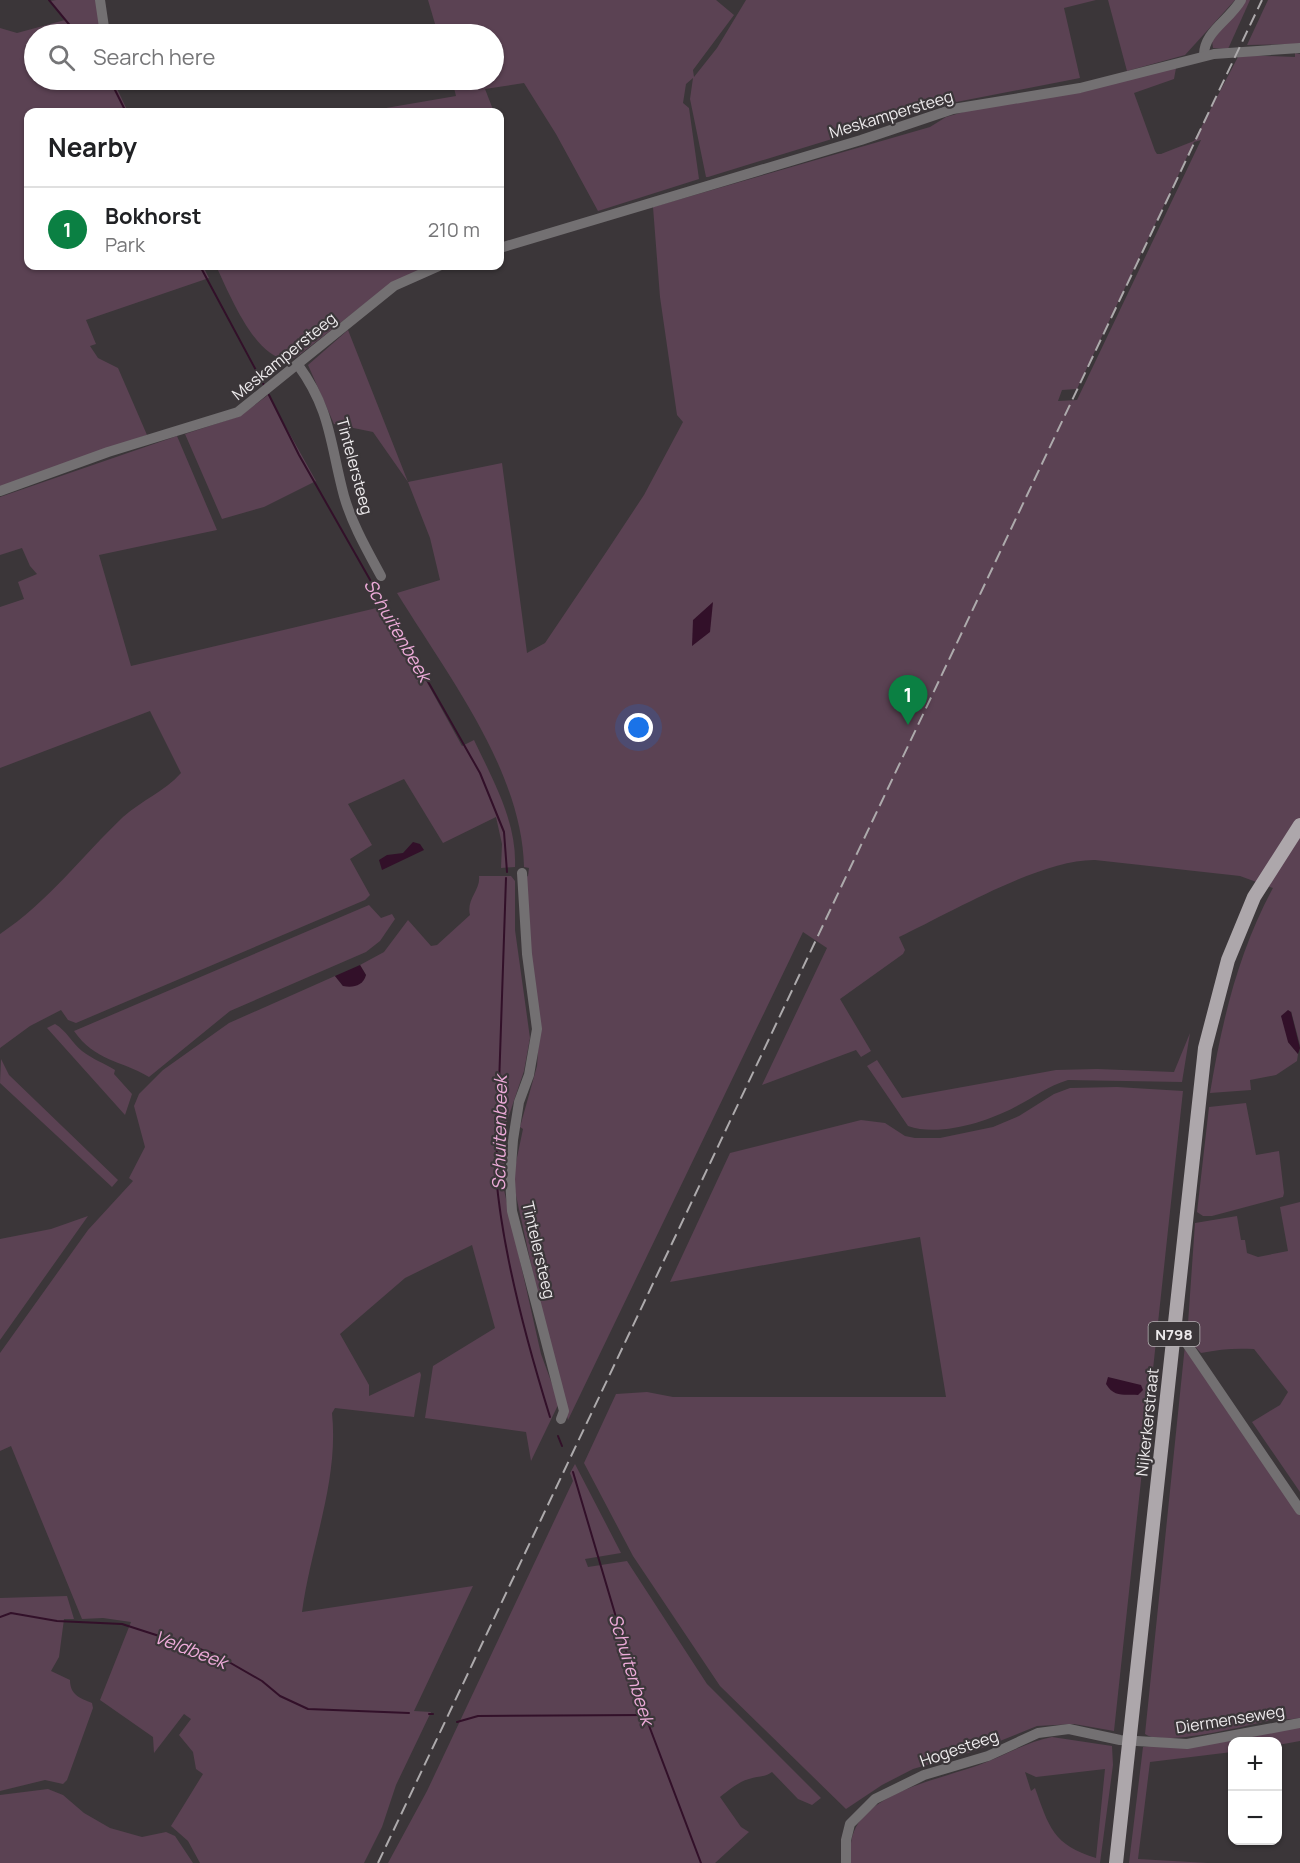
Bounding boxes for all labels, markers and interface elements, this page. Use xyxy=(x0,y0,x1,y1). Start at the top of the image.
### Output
search box xyxy=(24,24,504,90)
icon: search xyxy=(45,41,78,74)
text: Search here xyxy=(93,42,215,72)
street label: Meskampersteeg xyxy=(826,85,956,143)
text: Nearby xyxy=(48,129,137,165)
text: Bokhorst xyxy=(105,201,201,231)
text: 1 xyxy=(63,216,72,243)
text: 210 m xyxy=(428,216,480,243)
text: Park xyxy=(105,231,145,258)
street label: Meskampersteeg xyxy=(227,307,341,405)
street label: Tintelersteeg xyxy=(332,415,378,517)
water label: Schuitenbeek xyxy=(359,574,439,688)
pin: 1 xyxy=(888,676,928,725)
your location xyxy=(624,713,653,742)
water label: Schuitenbeek xyxy=(486,1072,512,1191)
street label: Tintelersteeg xyxy=(517,1199,561,1301)
road number: N798 xyxy=(1148,1322,1200,1346)
street label: Nijkerkerstraat xyxy=(1130,1367,1164,1477)
water label: Schuitenbeek xyxy=(604,1610,661,1730)
water label: Veldbeek xyxy=(151,1624,234,1675)
street label: Diermenseweg xyxy=(1174,1700,1286,1738)
street label: Hogesteeg xyxy=(917,1724,1001,1772)
map controls xyxy=(1228,1737,1282,1845)
button: + xyxy=(1228,1737,1282,1791)
button: − xyxy=(1228,1791,1282,1845)

